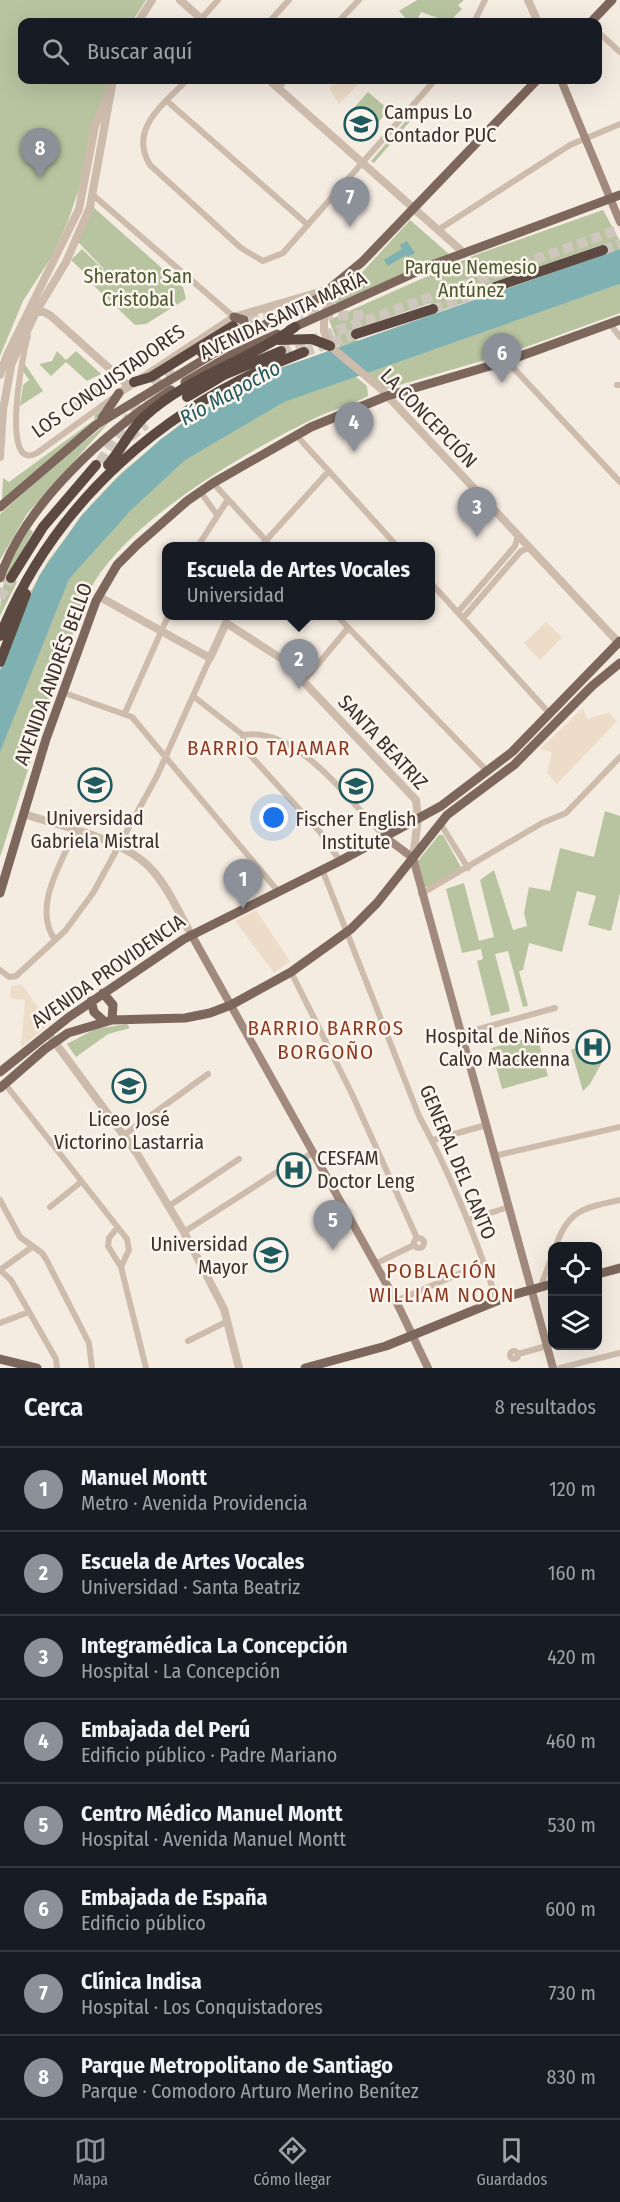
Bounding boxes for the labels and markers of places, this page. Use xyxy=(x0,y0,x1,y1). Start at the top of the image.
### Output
place label: Campus Lo Contador PUC xyxy=(384,100,496,147)
school or university icon: Campus Lo Contador PUC xyxy=(343,106,379,142)
pin: 8 xyxy=(20,128,60,178)
pin: 7 xyxy=(330,178,370,227)
pin: 6 xyxy=(482,334,522,383)
pin: 4 xyxy=(334,402,374,452)
pin: 3 xyxy=(458,488,496,537)
pin: 2 xyxy=(280,640,318,689)
school or university icon: Universidad Gabriela Mistral xyxy=(77,767,113,803)
school or university icon: Fischer English Institute xyxy=(338,768,374,804)
place label: Universidad Gabriela Mistral xyxy=(30,806,160,853)
place label: Fischer English Institute xyxy=(296,807,416,854)
pin: 1 xyxy=(224,860,262,909)
place label: Hospital de Niños Calvo Mackenna xyxy=(425,1024,570,1071)
hospital icon: Hospital de Niños Calvo Mackenna xyxy=(575,1029,611,1065)
school or university icon: Liceo José Victorino Lastarria xyxy=(111,1068,147,1104)
place label: Liceo José Victorino Lastarria xyxy=(54,1107,204,1154)
place label: CESFAM Doctor Leng xyxy=(317,1146,415,1193)
hospital icon: CESFAM Doctor Leng xyxy=(276,1152,312,1188)
pin: 5 xyxy=(314,1200,352,1250)
place label: Universidad Mayor xyxy=(150,1232,248,1279)
school or university icon: Universidad Mayor xyxy=(253,1237,289,1273)

